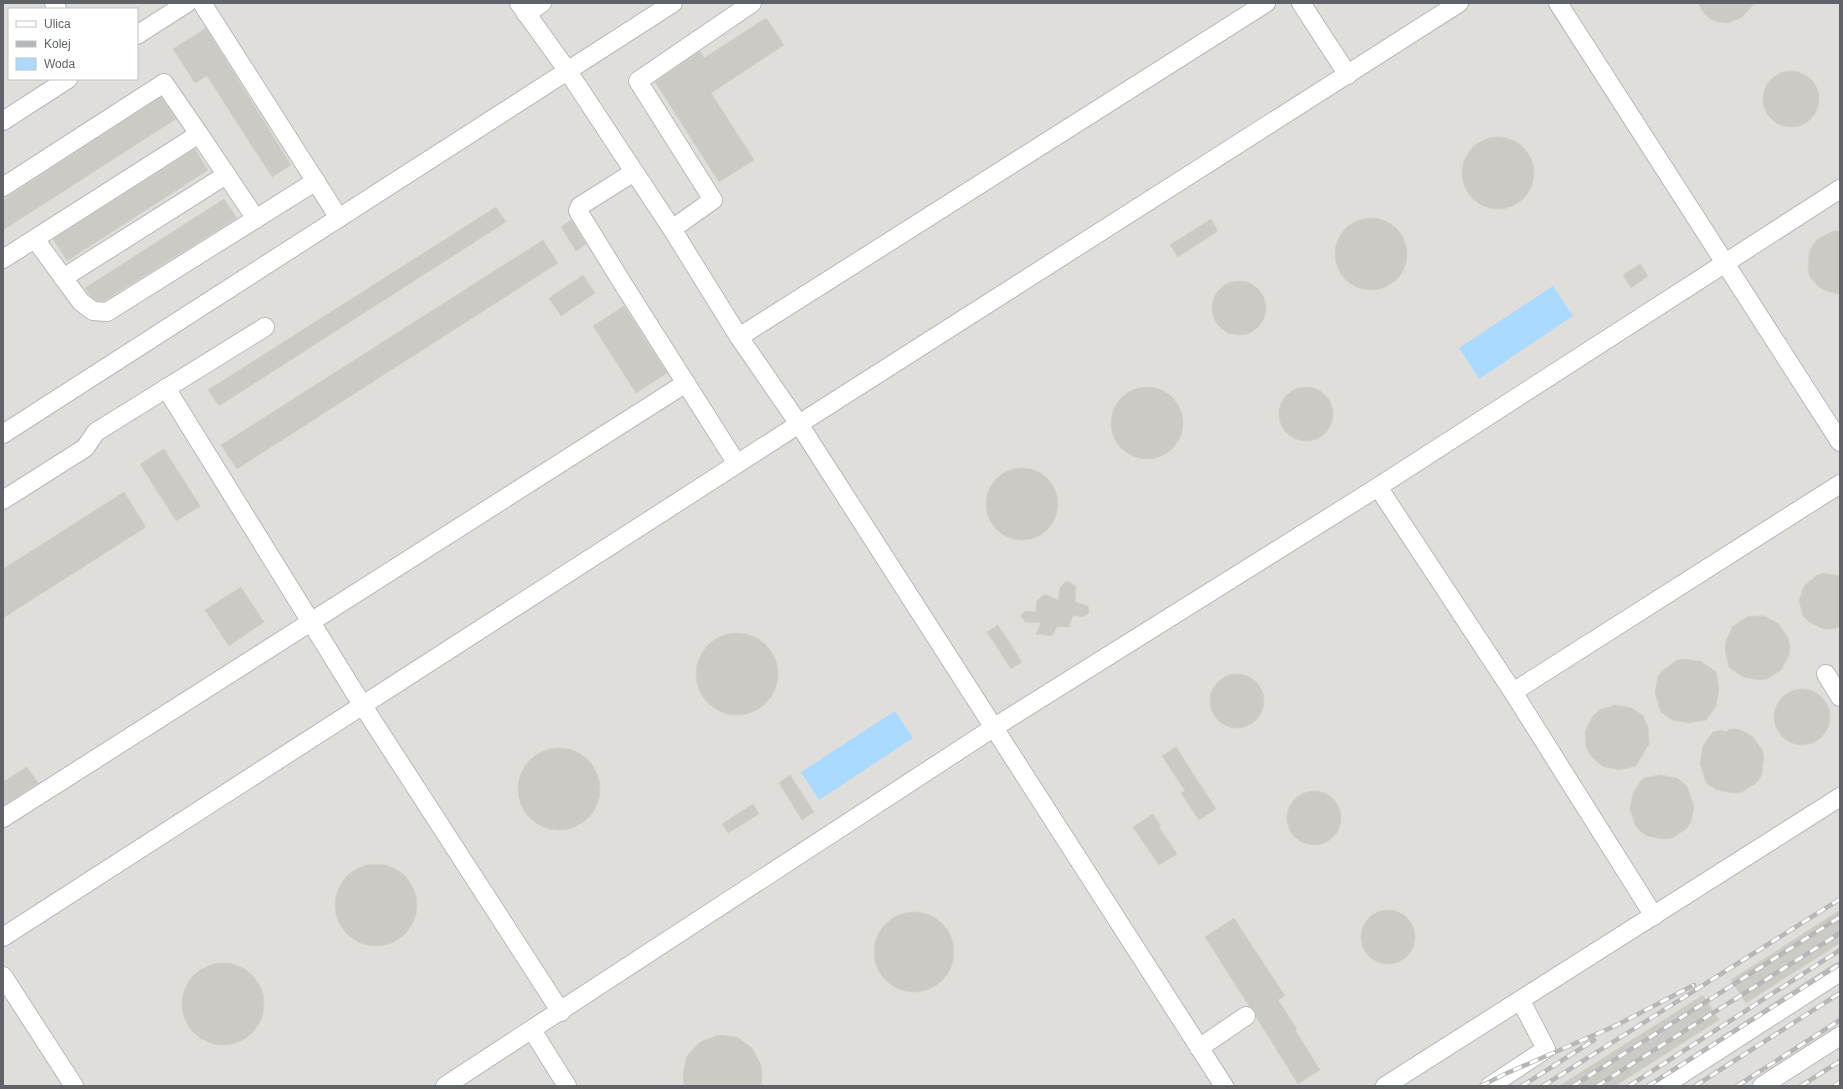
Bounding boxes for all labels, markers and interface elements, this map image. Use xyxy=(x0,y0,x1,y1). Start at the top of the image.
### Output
legend xyxy=(8,8,138,80)
text: Ulica xyxy=(44,17,71,31)
text: Kolej xyxy=(44,37,71,51)
text: Woda xyxy=(44,57,75,71)

